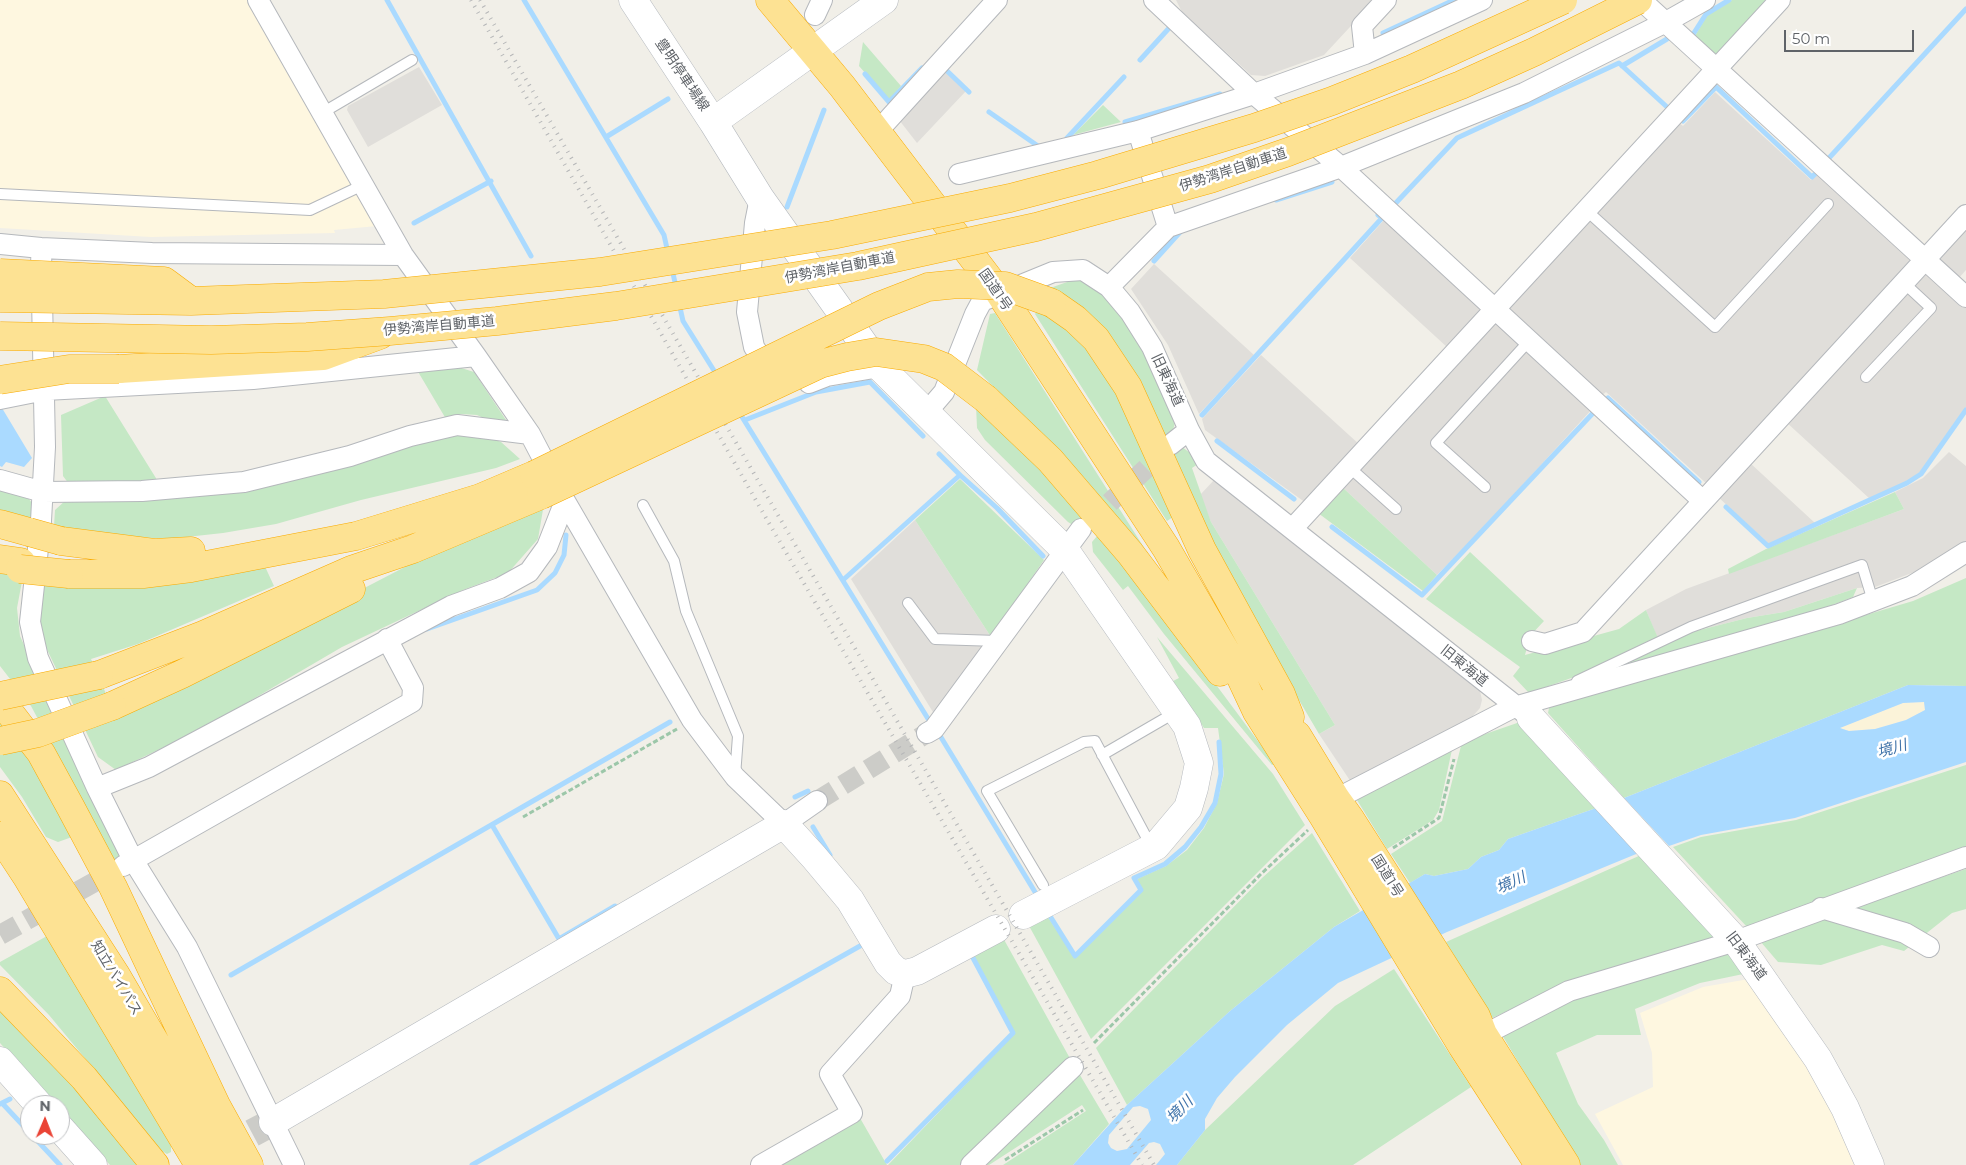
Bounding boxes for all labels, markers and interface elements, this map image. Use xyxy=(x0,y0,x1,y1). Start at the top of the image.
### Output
scale bar xyxy=(1786,20,1916,52)
text: 50 m xyxy=(1792,29,1830,48)
street label: 豊明停車場線 xyxy=(652,35,712,115)
street label: 伊勢湾岸自動車道 xyxy=(1177,145,1289,195)
street label: 伊勢湾岸自動車道 xyxy=(783,249,897,287)
street label: 国道1号 xyxy=(975,266,1015,314)
street label: 伊勢湾岸自動車道 xyxy=(382,313,496,339)
street label: 旧東海道 xyxy=(1148,351,1186,409)
street label: 旧東海道 xyxy=(1437,642,1491,690)
water label: 境川 xyxy=(1875,736,1909,762)
street label: 国道1号 xyxy=(1367,852,1407,900)
water label: 境川 xyxy=(1494,869,1528,897)
street label: 旧東海道 xyxy=(1722,929,1770,983)
street label: 知立バイパス xyxy=(87,938,145,1018)
water label: 境川 xyxy=(1163,1093,1197,1127)
north arrow xyxy=(20,1095,70,1145)
text: N xyxy=(39,1097,51,1115)

